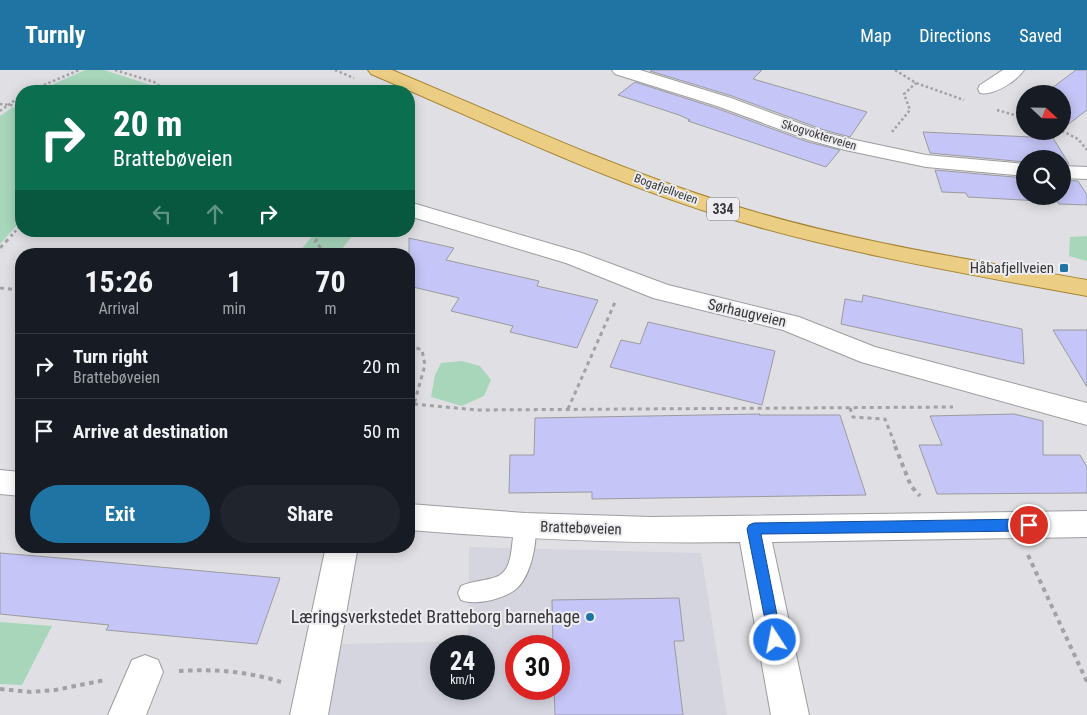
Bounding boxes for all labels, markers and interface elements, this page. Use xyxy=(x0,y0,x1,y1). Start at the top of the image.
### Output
text: Turnly xyxy=(25,21,86,49)
text: Map xyxy=(860,25,891,46)
text: Directions xyxy=(919,25,991,46)
text: Saved xyxy=(1019,25,1062,46)
north arrow xyxy=(1016,85,1071,140)
map controls xyxy=(1016,85,1071,205)
text: 20 m xyxy=(113,104,182,145)
icon: right xyxy=(30,105,95,170)
street label: Skogvokterveien xyxy=(780,117,858,153)
text: Brattebøveien xyxy=(113,146,233,171)
button: search xyxy=(1016,150,1071,205)
street label: Bogafjellveien xyxy=(632,171,700,207)
road number: 334 xyxy=(707,198,739,220)
icon: left xyxy=(148,200,176,228)
icon: ahead xyxy=(201,200,229,228)
icon: right xyxy=(254,200,282,228)
place label: Håbafjellveien xyxy=(970,259,1054,277)
marker: Håbafjellveien xyxy=(1058,262,1070,274)
text: 15:26 xyxy=(84,264,153,299)
text: 1 xyxy=(227,264,242,299)
text: 70 xyxy=(315,264,346,299)
street label: Sørhaugveien xyxy=(706,295,788,331)
text: Arrival xyxy=(98,299,139,318)
text: min xyxy=(223,299,246,318)
text: m xyxy=(324,299,337,318)
text: Turn right xyxy=(73,345,148,368)
icon: right xyxy=(30,352,58,380)
text: 20 m xyxy=(363,355,400,378)
text: Brattebøveien xyxy=(73,368,160,387)
icon: arrive xyxy=(30,417,58,445)
text: Arrive at destination xyxy=(73,420,228,443)
text: 50 m xyxy=(363,420,400,443)
button: Exit xyxy=(30,485,210,543)
button: Share xyxy=(220,485,400,543)
pin xyxy=(1008,504,1050,546)
icon: arrive xyxy=(1015,511,1043,539)
street label: Brattebøveien xyxy=(540,518,622,538)
place label: Læringsverkstedet Bratteborg barnehage xyxy=(291,606,580,627)
marker: Læringsverkstedet Bratteborg barnehage xyxy=(584,611,596,623)
position arrow xyxy=(748,613,800,665)
speed limit sign: 30 xyxy=(505,635,570,700)
text: 24 xyxy=(450,647,475,676)
text: km/h xyxy=(450,673,475,687)

